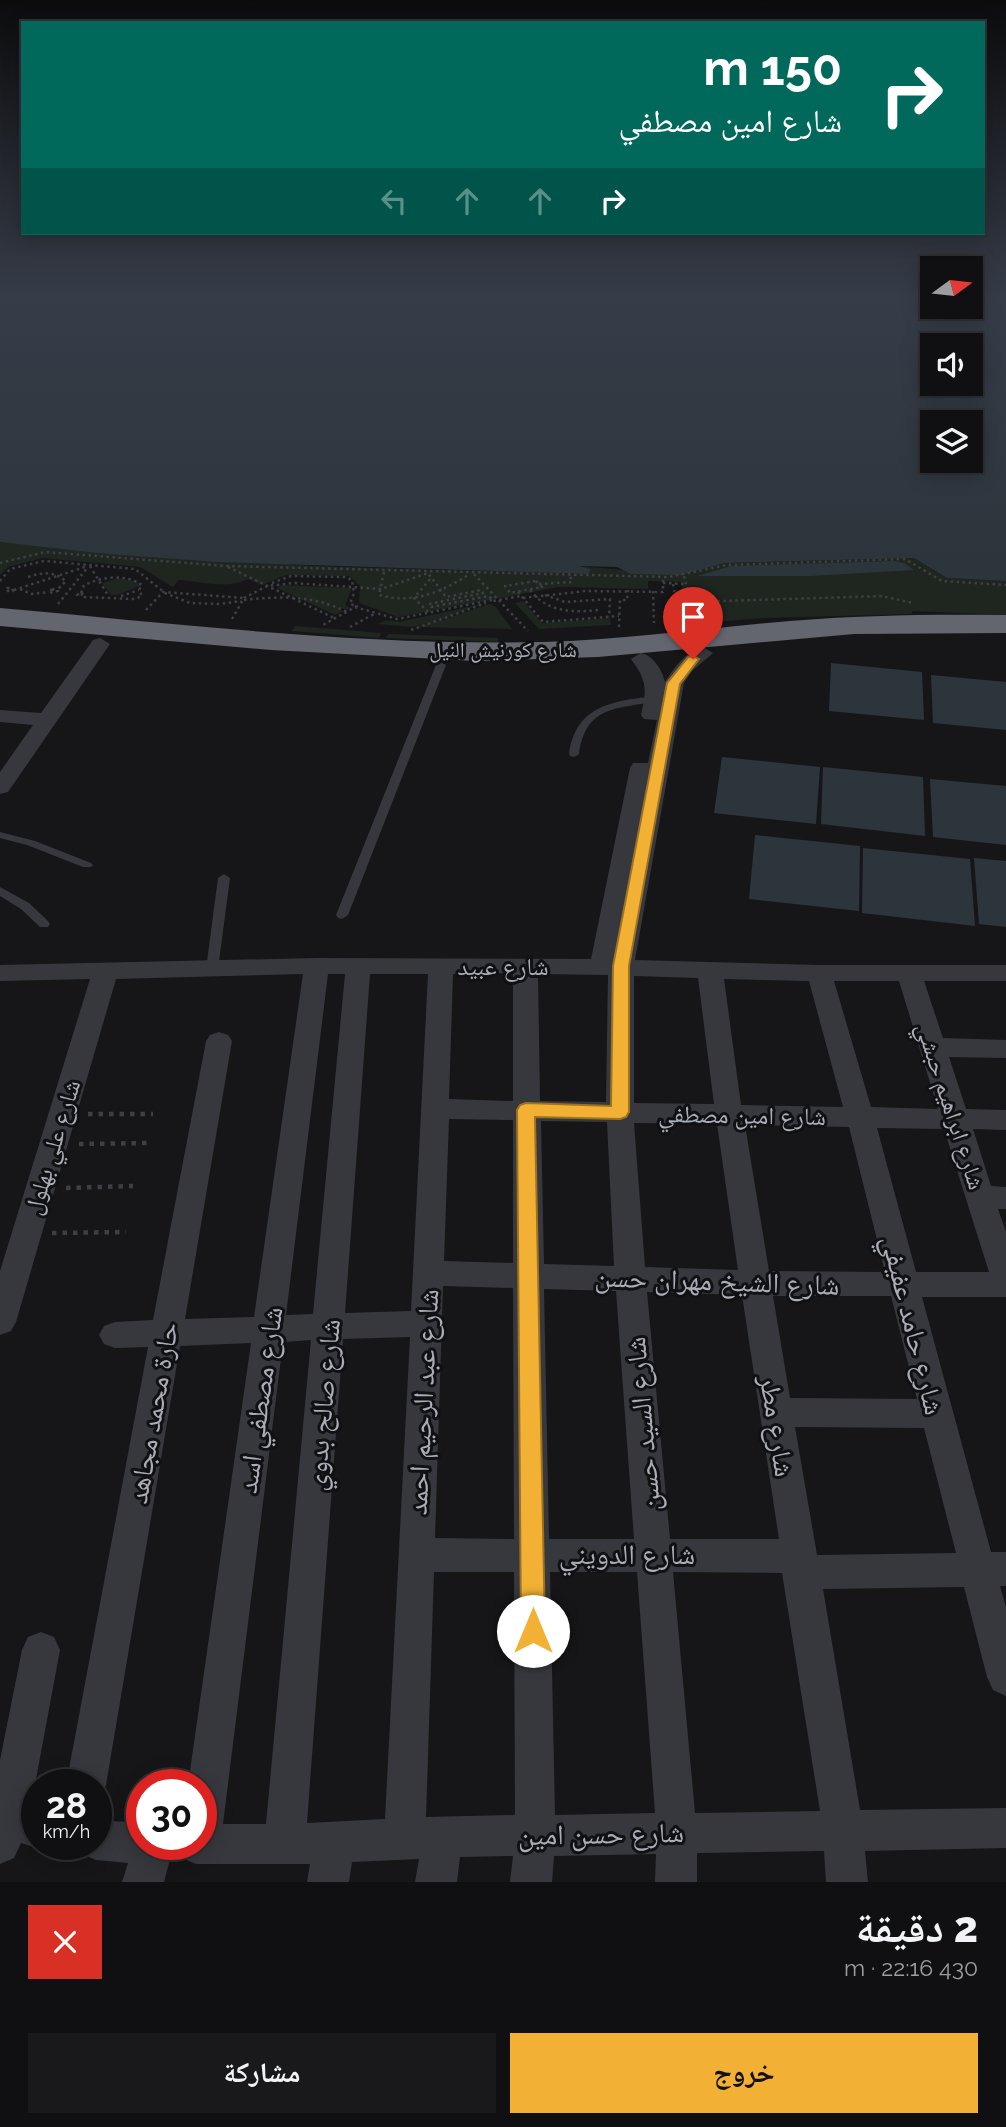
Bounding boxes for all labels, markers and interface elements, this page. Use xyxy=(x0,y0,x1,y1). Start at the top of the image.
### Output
text: 150 m xyxy=(703,39,842,96)
icon: right xyxy=(866,49,957,140)
text: شارع امين مصطفي xyxy=(618,102,842,139)
icon: left xyxy=(375,182,413,220)
icon: ahead xyxy=(448,182,486,220)
icon: ahead xyxy=(521,182,559,220)
icon: right xyxy=(594,182,632,220)
north arrow xyxy=(920,256,984,318)
map controls xyxy=(920,256,983,473)
button: sound xyxy=(920,333,983,396)
button: layers xyxy=(920,410,983,473)
pin xyxy=(663,587,723,659)
icon: arrive xyxy=(674,598,712,636)
street label: شارع كورنيش النيل xyxy=(429,637,577,663)
street label: شارع عبيد xyxy=(458,952,548,982)
street label: شارع ابراهيم حبشي xyxy=(906,1019,992,1195)
street label: شارع علي بهلول xyxy=(18,1076,91,1219)
street label: شارع امين مصطفي xyxy=(658,1099,826,1136)
street label: شارع حامد عفيفي xyxy=(869,1232,951,1420)
street label: شارع الشيخ مهران حسن xyxy=(594,1260,840,1303)
street label: شارع عبد الرحيم احمد xyxy=(401,1288,447,1516)
street label: شارع مصطفي اسد xyxy=(231,1305,295,1496)
street label: شارع صالح بدوي xyxy=(299,1318,353,1493)
street label: حارة محمد مجاهد xyxy=(121,1320,185,1506)
street label: شارع السيد حسن xyxy=(619,1335,668,1512)
street label: شارع مطر xyxy=(752,1372,801,1479)
street label: شارع الدويني xyxy=(559,1538,695,1577)
position arrow xyxy=(496,1594,570,1668)
speed limit sign: 30 xyxy=(126,1769,217,1860)
text: 28 xyxy=(46,1785,87,1826)
street label: شارع حسن امين xyxy=(518,1816,684,1853)
text: km/h xyxy=(43,1821,90,1842)
text: 2 دقيقة xyxy=(856,1903,978,1952)
button: close xyxy=(28,1905,102,1979)
text: 430 m · 22:16 xyxy=(844,1954,978,1981)
button: مشاركة xyxy=(28,2033,496,2113)
button: خروج xyxy=(510,2033,978,2113)

